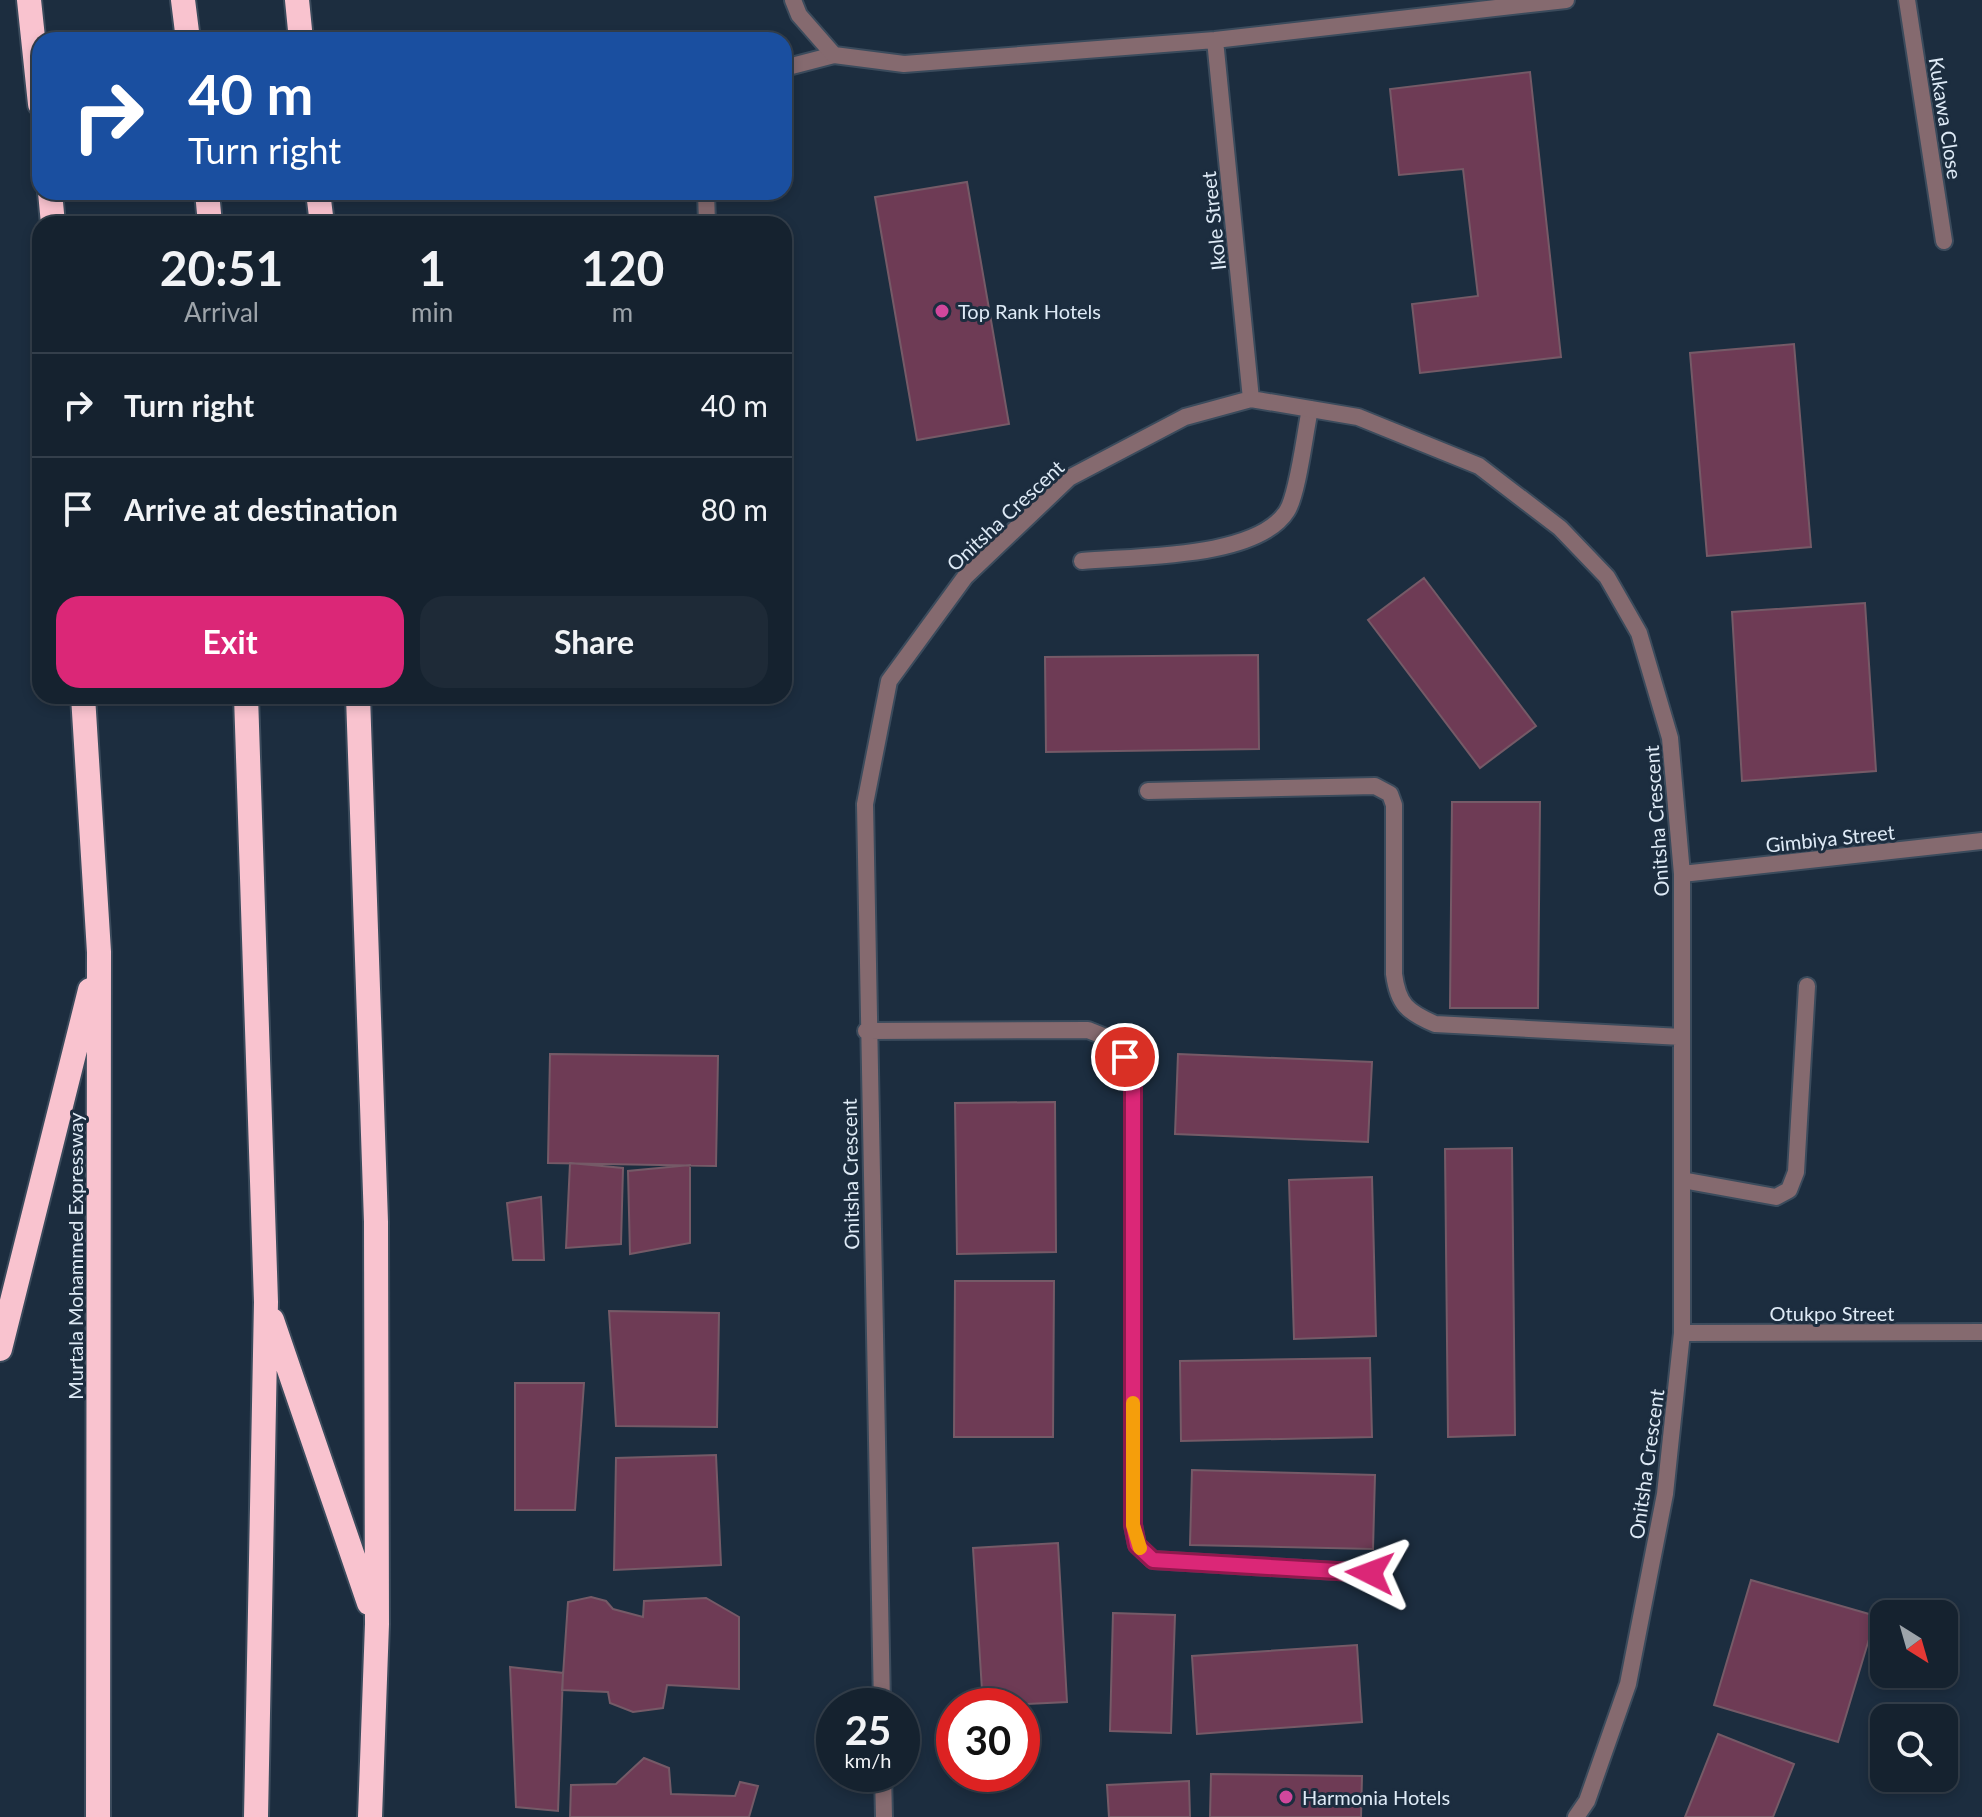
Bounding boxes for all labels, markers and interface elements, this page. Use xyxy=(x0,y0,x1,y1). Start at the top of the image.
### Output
street label: Kukawa Close xyxy=(1925,55,1967,181)
text: 40 m xyxy=(188,60,313,127)
icon: right xyxy=(56,64,160,168)
text: Turn right xyxy=(188,128,341,172)
street label: Ikole Street xyxy=(1196,170,1230,272)
text: 20:51 xyxy=(160,239,283,296)
text: 1 xyxy=(418,239,446,296)
text: 120 xyxy=(581,239,664,296)
text: Arrival xyxy=(184,296,259,328)
text: min xyxy=(411,296,453,328)
text: m xyxy=(612,296,633,328)
place label: Top Rank Hotels xyxy=(958,299,1101,323)
marker: Top Rank Hotels xyxy=(933,302,951,320)
icon: right xyxy=(56,383,100,427)
text: Turn right xyxy=(124,387,254,423)
text: 40 m xyxy=(701,387,768,423)
street label: Onitsha Crescent xyxy=(941,455,1069,575)
icon: arrive xyxy=(56,487,100,531)
text: Arrive at destination xyxy=(124,491,398,527)
text: 80 m xyxy=(701,491,768,527)
button: Exit xyxy=(56,596,404,688)
button: Share xyxy=(420,596,768,688)
street label: Onitsha Crescent xyxy=(1639,745,1673,897)
street label: Gimbiya Street xyxy=(1764,819,1896,857)
pin xyxy=(1091,1023,1159,1091)
icon: arrive xyxy=(1103,1035,1147,1079)
street label: Onitsha Crescent xyxy=(837,1098,863,1250)
street label: Murtala Mohammed Expressway xyxy=(63,1112,87,1400)
street label: Otukpo Street xyxy=(1770,1301,1894,1325)
street label: Onitsha Crescent xyxy=(1624,1387,1668,1541)
position arrow xyxy=(1328,1531,1412,1615)
north arrow xyxy=(1870,1600,1958,1688)
map controls xyxy=(1870,1600,1958,1792)
speed limit sign: 30 xyxy=(936,1688,1040,1792)
button: search xyxy=(1870,1704,1958,1792)
text: 25 xyxy=(845,1706,891,1754)
text: km/h xyxy=(845,1748,891,1772)
place label: Harmonia Hotels xyxy=(1302,1785,1450,1809)
marker: Harmonia Hotels xyxy=(1277,1788,1295,1806)

